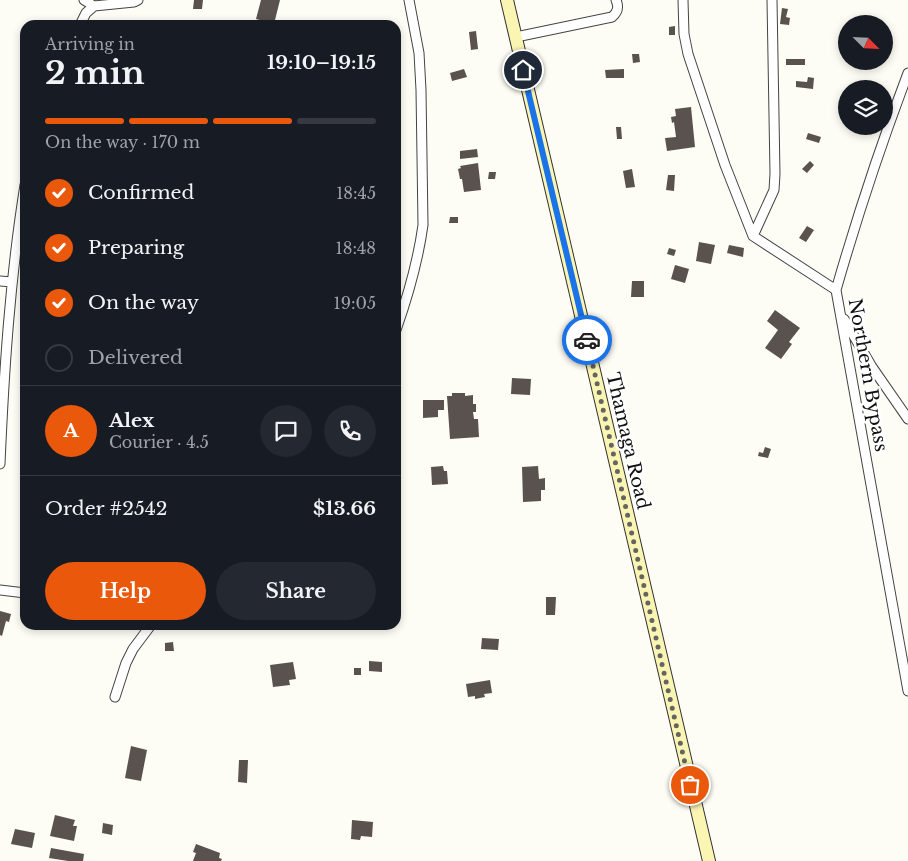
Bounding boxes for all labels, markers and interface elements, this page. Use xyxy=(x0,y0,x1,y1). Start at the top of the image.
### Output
north arrow xyxy=(838,15,892,70)
map controls xyxy=(838,15,893,135)
text: Arriving in xyxy=(45,34,135,54)
pin xyxy=(502,49,544,91)
text: 19:10–19:15 xyxy=(267,51,376,74)
text: 2 min xyxy=(45,53,145,93)
icon: home xyxy=(509,56,537,84)
button: layers xyxy=(838,80,893,135)
text: On the way · 170 m xyxy=(45,132,200,152)
icon: check xyxy=(45,179,73,207)
text: Confirmed xyxy=(88,181,194,204)
text: 18:45 xyxy=(336,183,376,203)
icon: check xyxy=(45,234,73,262)
text: Preparing xyxy=(88,236,184,259)
text: 18:48 xyxy=(336,238,376,258)
icon: check xyxy=(45,289,73,317)
text: On the way xyxy=(88,291,199,314)
text: 19:05 xyxy=(334,293,376,313)
street label: Northern Bypass xyxy=(844,297,892,453)
courier xyxy=(562,315,612,365)
icon: car xyxy=(573,326,601,354)
text: Delivered xyxy=(88,346,183,369)
street label: Thamaga Road xyxy=(602,370,654,512)
button: chat xyxy=(260,405,312,457)
button: phone xyxy=(324,405,376,457)
text: Alex xyxy=(109,409,154,432)
text: A xyxy=(63,419,79,442)
text: Courier · 4.5 xyxy=(109,432,209,452)
text: Order #2542 xyxy=(45,497,168,520)
text: $13.66 xyxy=(313,497,376,520)
button: Help xyxy=(45,562,206,620)
button: Share xyxy=(216,562,376,620)
pin xyxy=(669,764,711,806)
icon: bag xyxy=(676,771,704,799)

